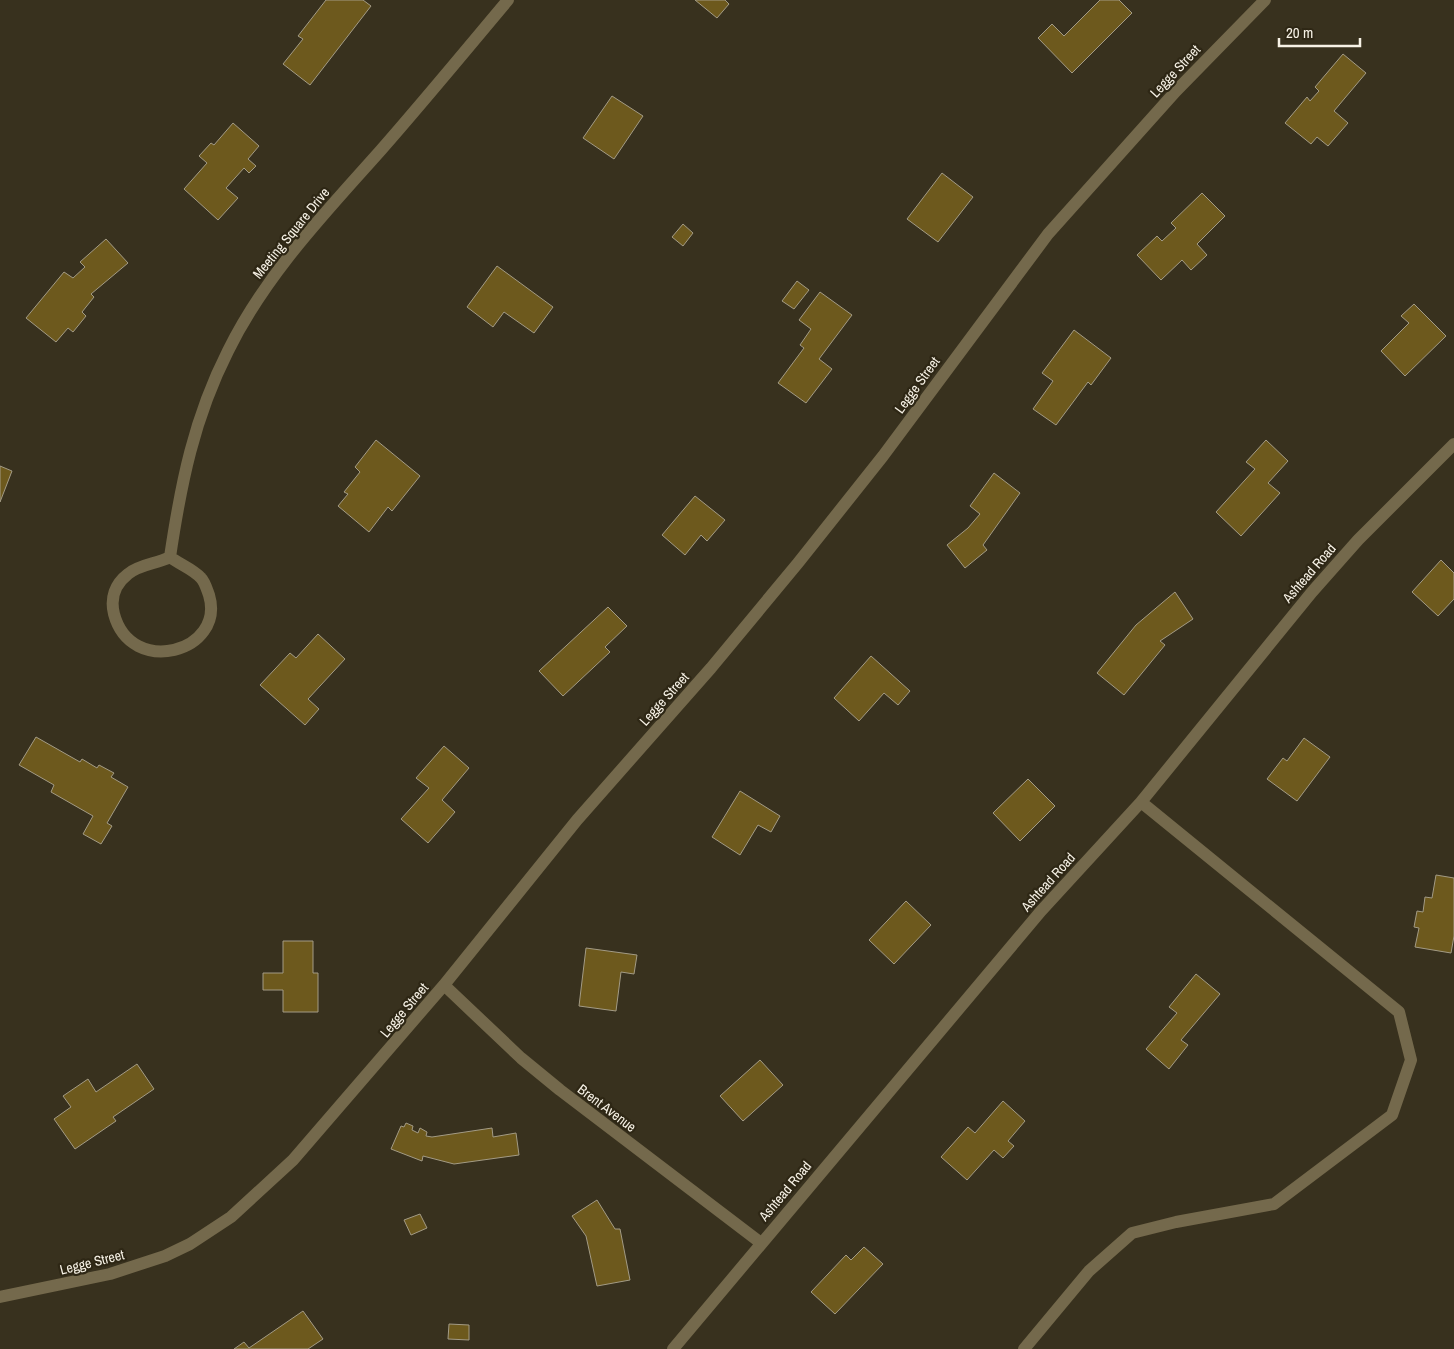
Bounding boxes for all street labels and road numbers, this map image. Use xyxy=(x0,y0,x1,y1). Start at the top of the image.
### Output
street label: Legge Street xyxy=(1146,41,1204,101)
street label: Meeting Square Drive xyxy=(249,184,333,282)
street label: Legge Street xyxy=(890,353,944,417)
street label: Ashtead Road xyxy=(1278,540,1340,607)
street label: Legge Street xyxy=(635,669,693,729)
street label: Ashtead Road xyxy=(1016,849,1079,916)
street label: Legge Street xyxy=(376,979,432,1041)
street label: Brent Avenue xyxy=(574,1080,640,1136)
street label: Ashtead Road xyxy=(754,1157,815,1225)
street label: Legge Street xyxy=(58,1245,126,1279)

